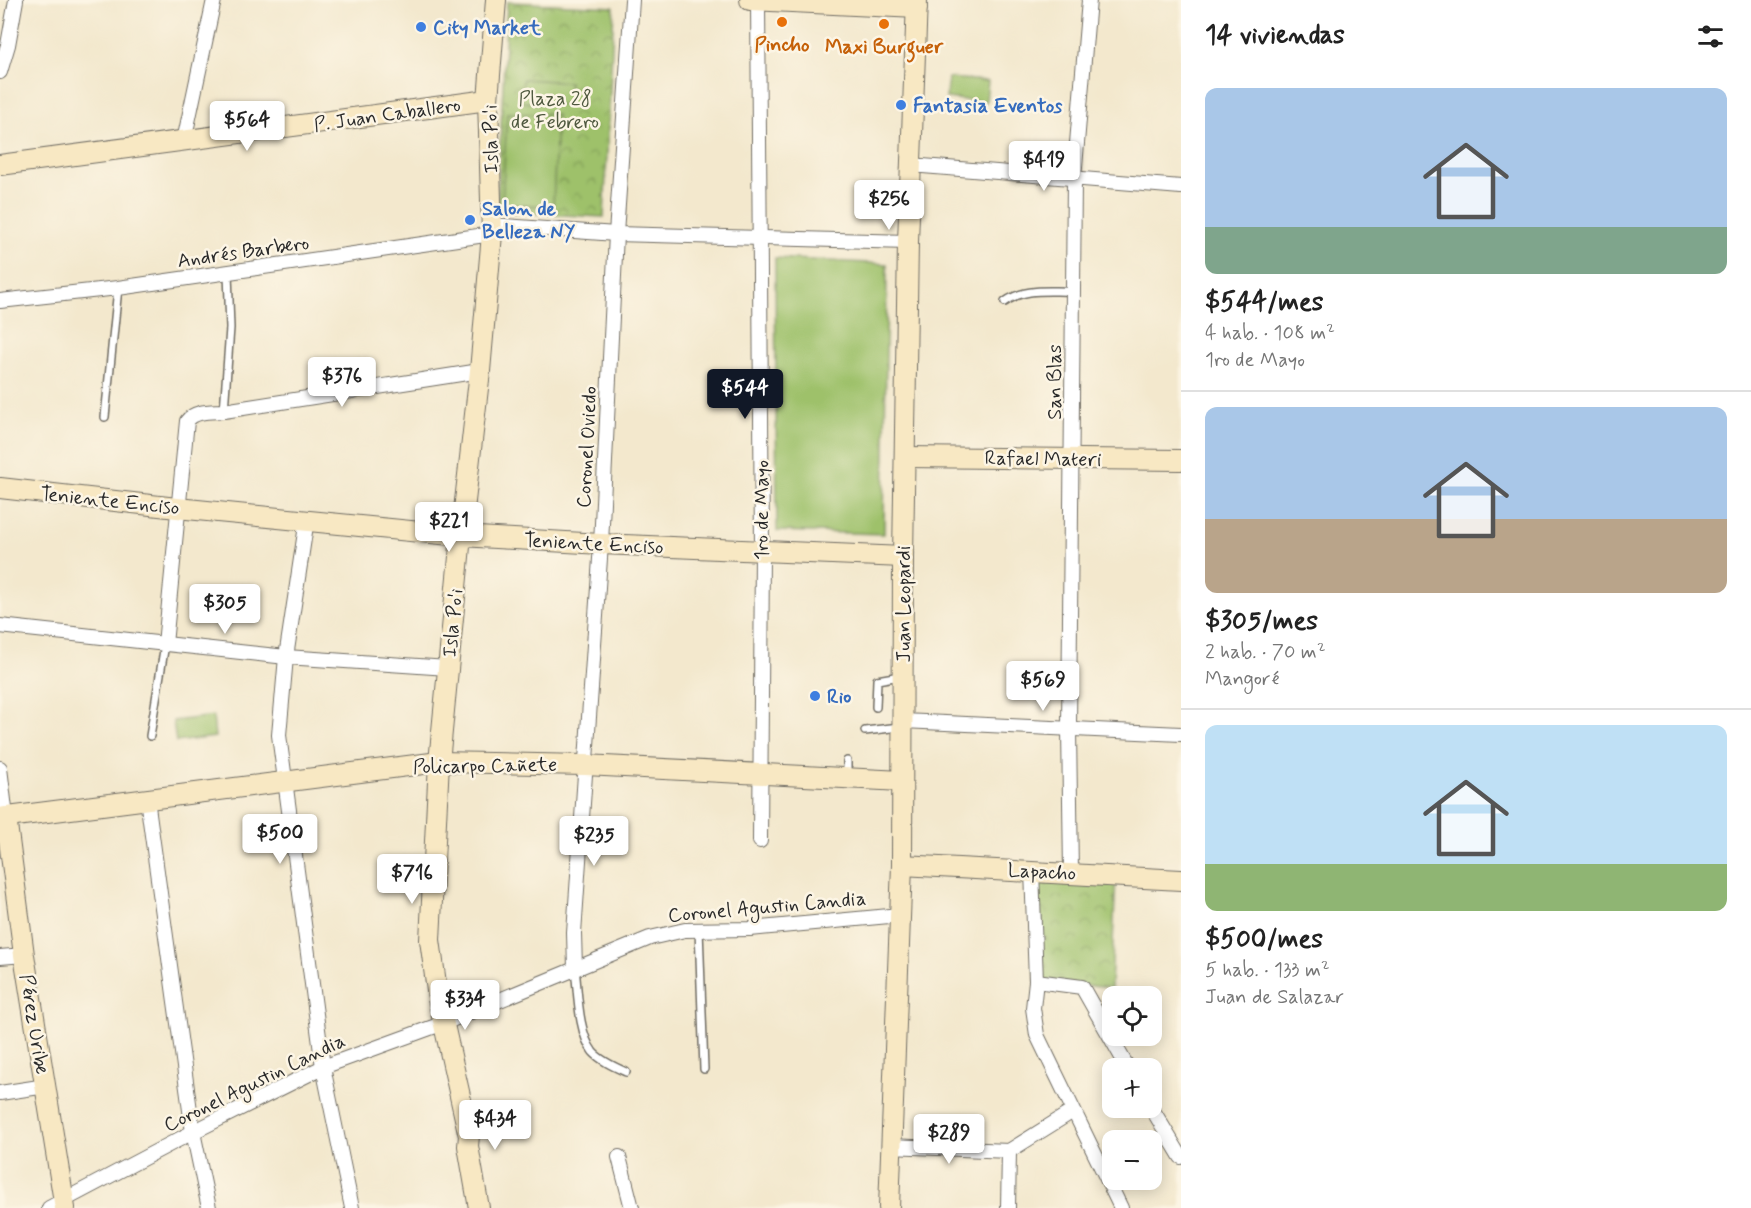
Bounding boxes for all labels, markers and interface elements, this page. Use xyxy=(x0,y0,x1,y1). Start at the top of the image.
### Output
place label: City Market xyxy=(433,15,542,42)
marker: Pincho xyxy=(775,15,789,29)
marker: Maxi Burguer xyxy=(877,17,891,31)
text: 14 viviendas xyxy=(1205,19,1345,53)
marker: City Market xyxy=(414,20,428,34)
icon: filters xyxy=(1694,20,1727,53)
place label: Pincho xyxy=(754,32,810,59)
place label: Maxi Burguer xyxy=(825,34,944,63)
park label: Plaza 28 de Febrero xyxy=(511,86,599,136)
street label: P. Juan Caballero xyxy=(312,92,462,139)
place label: Fantasia Eventos xyxy=(913,93,1062,120)
marker: Fantasia Eventos xyxy=(894,98,908,112)
pin: $564 xyxy=(211,101,283,152)
street label: Isla Po'i xyxy=(477,104,506,174)
text: $564 xyxy=(224,107,270,134)
icon: home xyxy=(1412,127,1520,235)
pin: $419 xyxy=(1008,141,1080,192)
text: $419 xyxy=(1023,147,1065,174)
pin: $256 xyxy=(853,180,925,231)
text: $256 xyxy=(868,186,910,213)
place label: Salon de Belleza NY xyxy=(482,196,575,246)
marker: Salon de Belleza NY xyxy=(463,213,477,227)
street label: Andrés Barbero xyxy=(176,230,311,275)
text: $544/mes xyxy=(1205,286,1323,320)
text: 4 hab. · 108 m² xyxy=(1205,320,1335,347)
street label: San Blas xyxy=(1042,344,1069,420)
text: 1ro de Mayo xyxy=(1205,347,1305,374)
pin: $376 xyxy=(306,357,378,408)
text: $376 xyxy=(322,363,362,390)
pin: $544 xyxy=(709,369,781,420)
text: $544 xyxy=(721,375,769,402)
street label: Coronel Oviedo xyxy=(571,385,604,509)
street label: Rafael Materi xyxy=(984,445,1102,474)
icon: home xyxy=(1412,446,1520,554)
street label: 1ro de Mayo xyxy=(749,460,776,560)
street label: Teniente Enciso xyxy=(39,481,181,522)
pin: $221 xyxy=(413,502,485,553)
text: $221 xyxy=(429,508,469,535)
street label: Teniente Enciso xyxy=(523,527,664,562)
street label: Juan Leopardi xyxy=(891,546,918,662)
pin: $305 xyxy=(189,584,261,635)
street label: Isla Po'i xyxy=(436,588,471,659)
text: $305 xyxy=(203,590,247,617)
text: $305/mes xyxy=(1205,605,1318,639)
text: 2 hab. · 70 m² xyxy=(1205,639,1326,666)
pin: $569 xyxy=(1007,661,1079,712)
text: Mangoré xyxy=(1205,666,1279,693)
text: $569 xyxy=(1020,667,1066,694)
place label: Rio xyxy=(827,684,851,711)
marker: Rio xyxy=(808,689,822,703)
street label: Policarpo Cañete xyxy=(413,752,557,781)
icon: home xyxy=(1412,764,1520,872)
pin: $500 xyxy=(244,814,316,865)
pin: $235 xyxy=(558,816,630,867)
text: $500 xyxy=(256,820,304,847)
text: $235 xyxy=(573,822,615,849)
pin: $716 xyxy=(376,854,448,905)
street label: Lapacho xyxy=(1007,857,1077,888)
text: $716 xyxy=(391,860,433,887)
street label: Coronel Agustin Candia xyxy=(667,885,868,931)
text: $500/mes xyxy=(1205,923,1323,957)
text: 5 hab. · 133 m² xyxy=(1205,957,1330,984)
street label: Pérez Uribe xyxy=(12,972,55,1076)
pin: $334 xyxy=(429,980,501,1031)
text: Juan de Salazar xyxy=(1205,984,1344,1011)
text: $334 xyxy=(444,986,486,1013)
map controls xyxy=(1102,986,1162,1190)
button: locate xyxy=(1102,986,1162,1046)
street label: Coronel Agustin Candia xyxy=(159,1028,350,1140)
button: + xyxy=(1102,1058,1162,1118)
pin: $434 xyxy=(459,1100,531,1151)
text: $434 xyxy=(473,1106,517,1133)
pin: $289 xyxy=(913,1114,985,1165)
text: $289 xyxy=(927,1120,971,1147)
button: − xyxy=(1102,1130,1162,1190)

